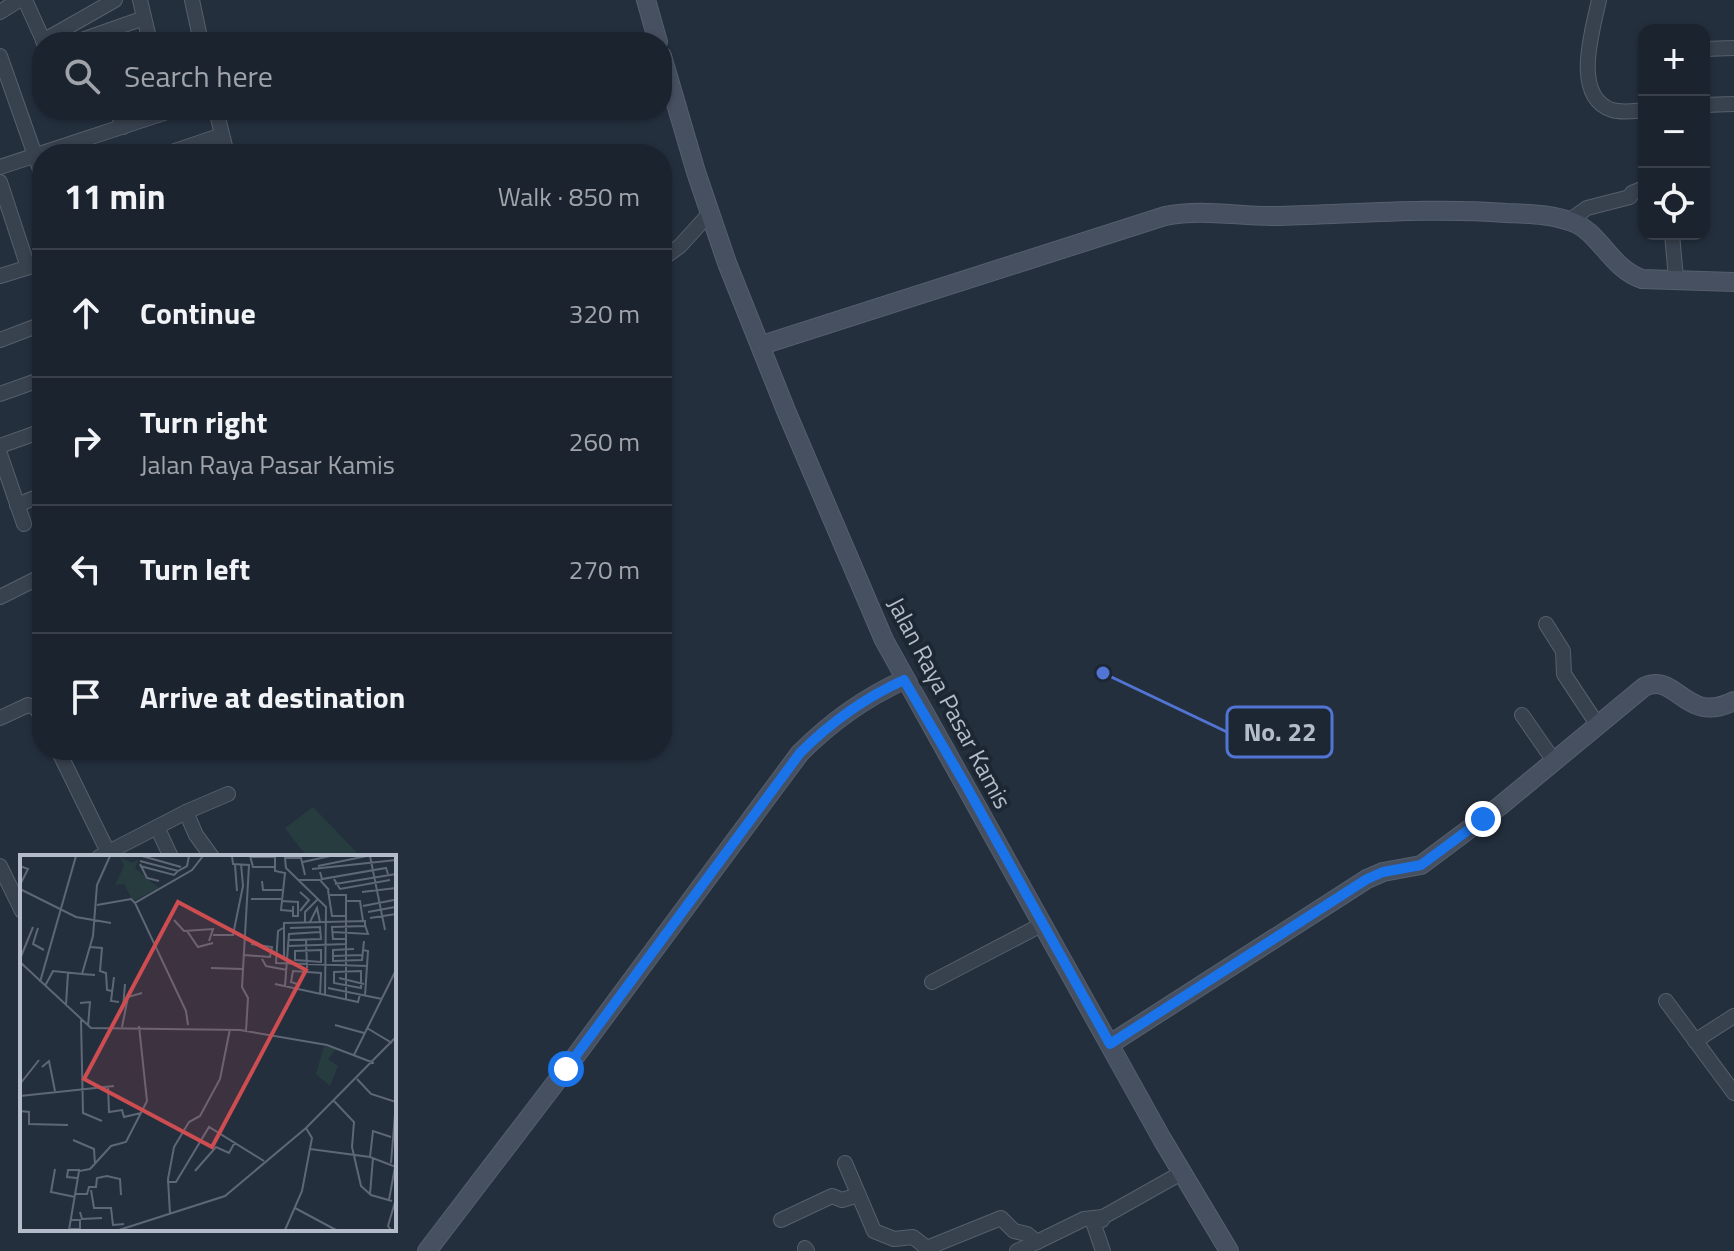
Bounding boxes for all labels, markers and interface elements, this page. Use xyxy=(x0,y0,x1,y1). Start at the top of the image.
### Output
map controls xyxy=(1638,24,1710,240)
button: + xyxy=(1638,24,1710,96)
search box xyxy=(32,32,672,120)
text: Search here xyxy=(124,53,273,99)
icon: search xyxy=(60,54,104,98)
button: − xyxy=(1638,96,1710,168)
button: locate xyxy=(1638,168,1710,240)
text: 11 min xyxy=(64,170,166,222)
text: Walk · 850 m xyxy=(498,177,640,216)
text: Continue xyxy=(140,290,256,336)
icon: ahead xyxy=(64,291,108,335)
text: 320 m xyxy=(569,294,640,333)
text: Turn right xyxy=(140,399,268,445)
icon: right xyxy=(64,419,108,463)
text: 260 m xyxy=(569,422,640,461)
text: Jalan Raya Pasar Kamis xyxy=(140,445,395,484)
text: Turn left xyxy=(140,546,250,592)
icon: left xyxy=(64,547,108,591)
text: 270 m xyxy=(569,550,640,589)
street label: Jalan Raya Pasar Kamis xyxy=(879,590,1021,815)
text: Arrive at destination xyxy=(140,674,405,720)
icon: arrive xyxy=(64,675,108,719)
callout: No. 22 xyxy=(1227,707,1332,757)
text: No. 22 xyxy=(1243,712,1317,751)
route end xyxy=(1465,801,1501,837)
inset map xyxy=(20,855,396,1231)
route start xyxy=(548,1051,584,1087)

